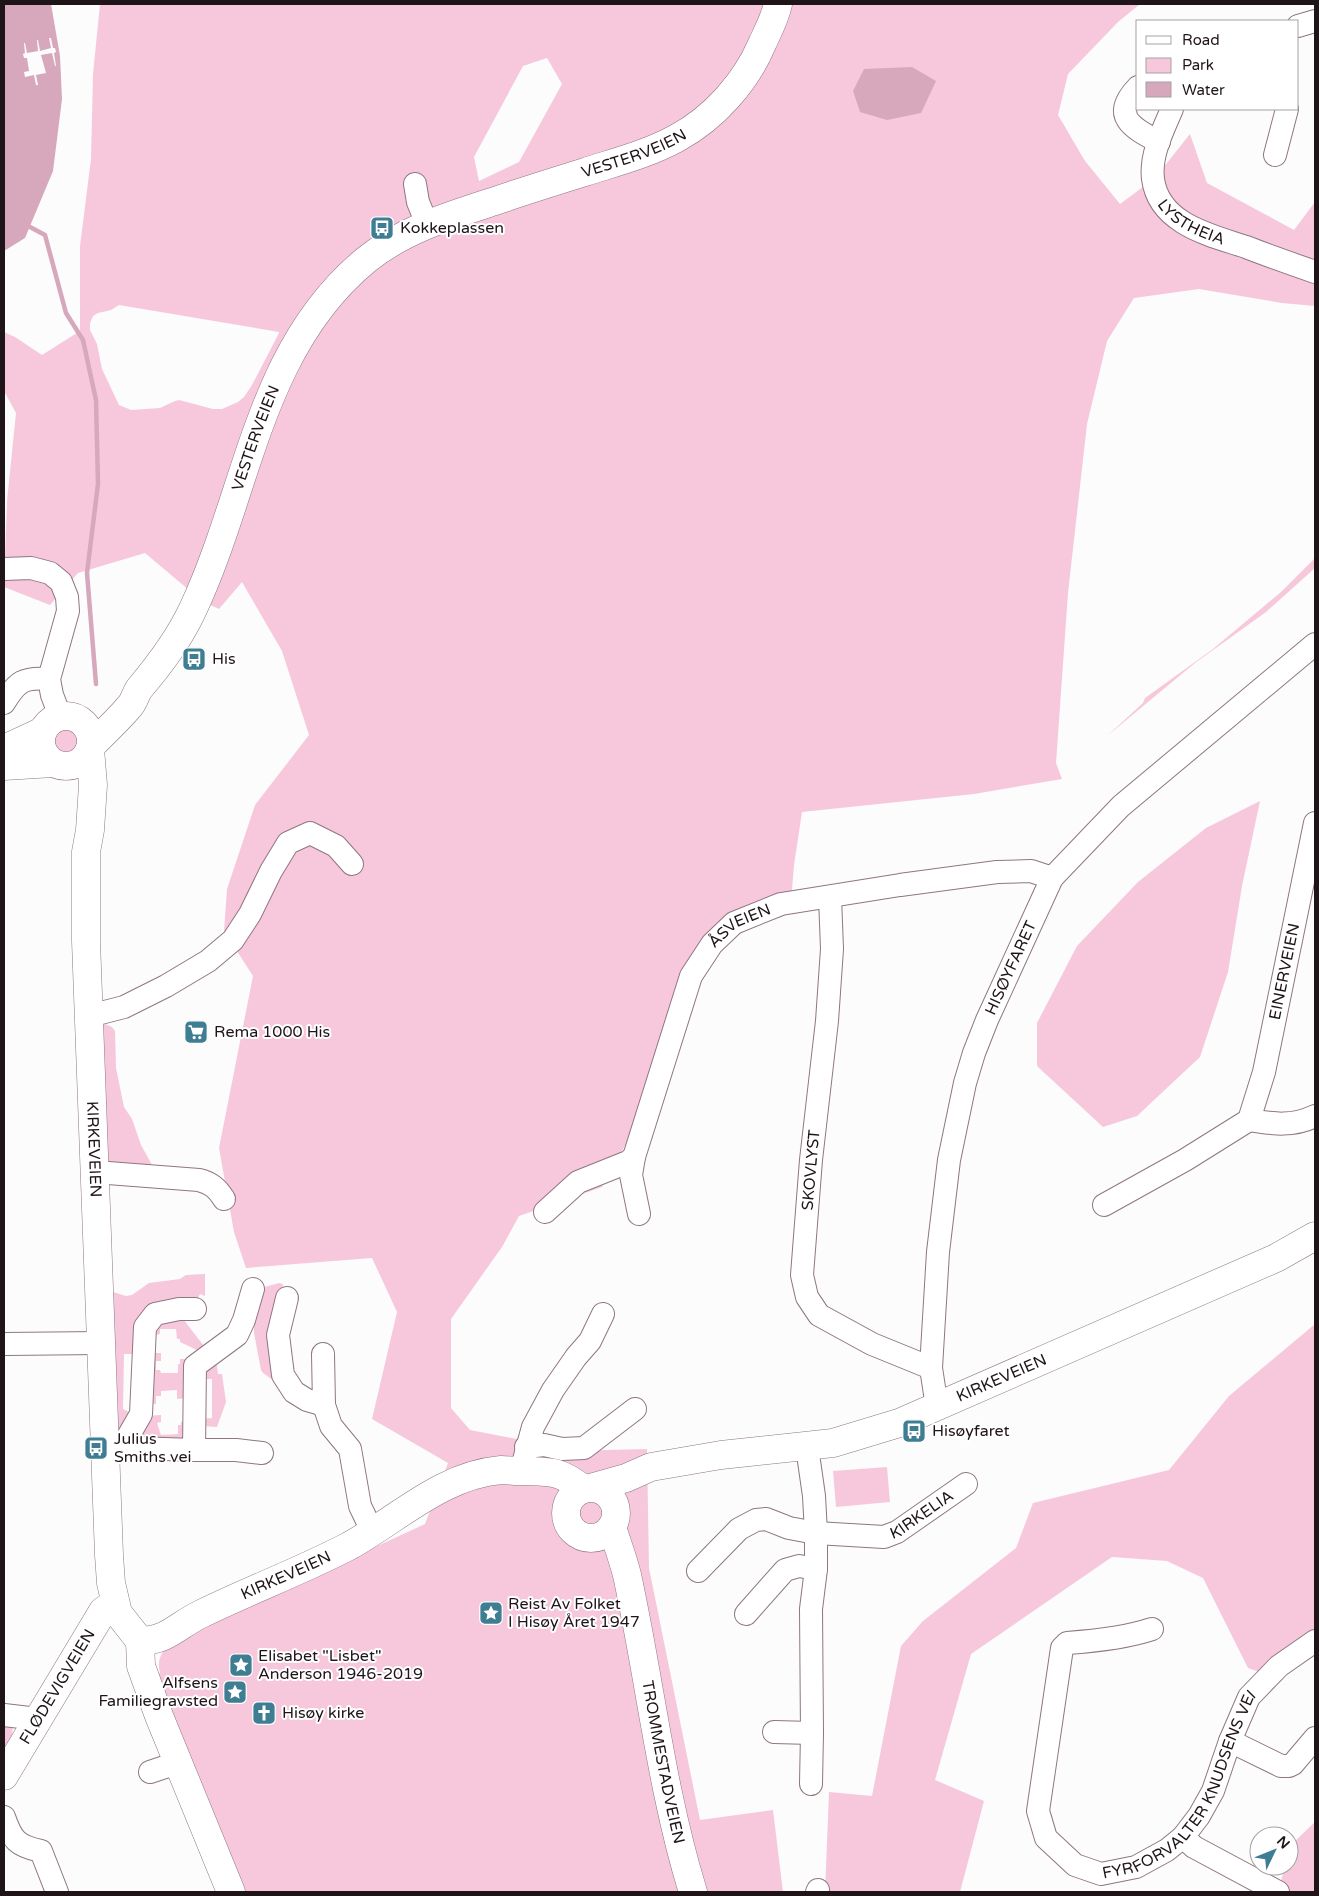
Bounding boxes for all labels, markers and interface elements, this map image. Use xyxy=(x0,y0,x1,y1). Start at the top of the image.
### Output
legend xyxy=(1136,20,1299,110)
text: Road xyxy=(1182,31,1220,49)
text: Park xyxy=(1182,56,1214,74)
text: Water xyxy=(1182,81,1225,99)
street label: VESTERVEIEN xyxy=(579,125,690,183)
street label: LYSTHEIA xyxy=(1153,195,1227,250)
bus stop icon: Kokkeplassen xyxy=(369,215,395,241)
place label: Kokkeplassen xyxy=(400,218,504,238)
street label: VESTERVEIEN xyxy=(228,382,284,494)
bus stop icon: His xyxy=(181,646,207,672)
place label: His xyxy=(212,649,236,669)
street label: ÅSVEIEN xyxy=(704,899,774,952)
street label: HISØYFARET xyxy=(981,917,1041,1018)
street label: EINERVEIEN xyxy=(1265,921,1304,1022)
supermarket icon: Rema 1000 His xyxy=(183,1019,209,1045)
place label: Rema 1000 His xyxy=(214,1022,330,1042)
street label: KIRKEVEIEN xyxy=(82,1101,106,1198)
street label: SKOVLYST xyxy=(798,1129,825,1211)
street label: KIRKEVEIEN xyxy=(953,1350,1050,1407)
bus stop icon: Hisøyfaret xyxy=(901,1418,927,1444)
place label: Hisøyfaret xyxy=(932,1421,1010,1441)
place label: Julius Smiths vei xyxy=(114,1429,192,1467)
bus stop icon: Julius Smiths vei xyxy=(83,1435,109,1461)
street label: KIRKELIA xyxy=(887,1486,957,1544)
street label: KIRKEVEIEN xyxy=(238,1547,334,1604)
place label: Reist Av Folket I Hisøy Året 1947 xyxy=(508,1594,640,1632)
place icon: Reist Av Folket I Hisøy Året 1947 xyxy=(478,1600,504,1626)
street label: FLØDEVIGVEIEN xyxy=(15,1626,100,1748)
place label: Elisabet "Lisbet" Anderson 1946-2019 xyxy=(258,1646,423,1684)
place icon: Elisabet "Lisbet" Anderson 1946-2019 xyxy=(228,1652,254,1678)
place label: Alfsens Familiegravsted xyxy=(98,1673,218,1711)
place icon: Alfsens Familiegravsted xyxy=(222,1679,248,1705)
street label: TROMMESTADVEIEN xyxy=(637,1679,689,1846)
street label: FYRFORVALTER KNUDSENS VEI xyxy=(1101,1686,1260,1883)
church icon: Hisøy kirke xyxy=(251,1700,277,1726)
place label: Hisøy kirke xyxy=(282,1703,364,1723)
north arrow xyxy=(1249,1826,1299,1876)
text: N xyxy=(1273,1833,1293,1852)

